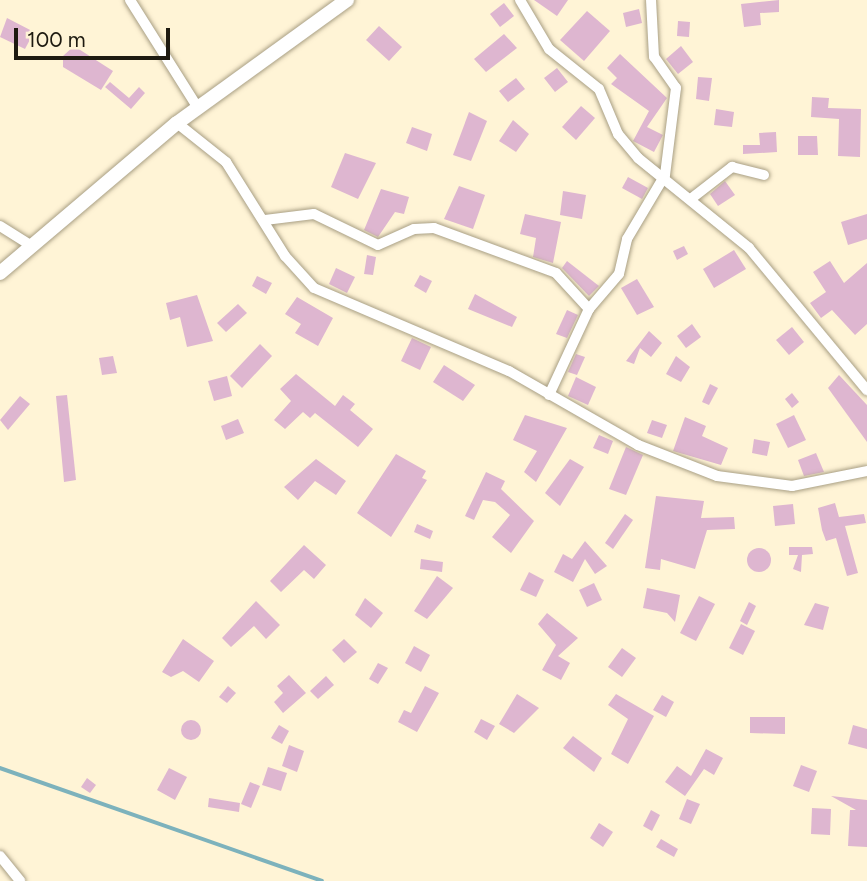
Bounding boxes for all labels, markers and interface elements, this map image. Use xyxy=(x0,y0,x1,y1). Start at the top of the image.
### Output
scale bar xyxy=(18,14,173,58)
text: 100 m xyxy=(27,27,86,52)

